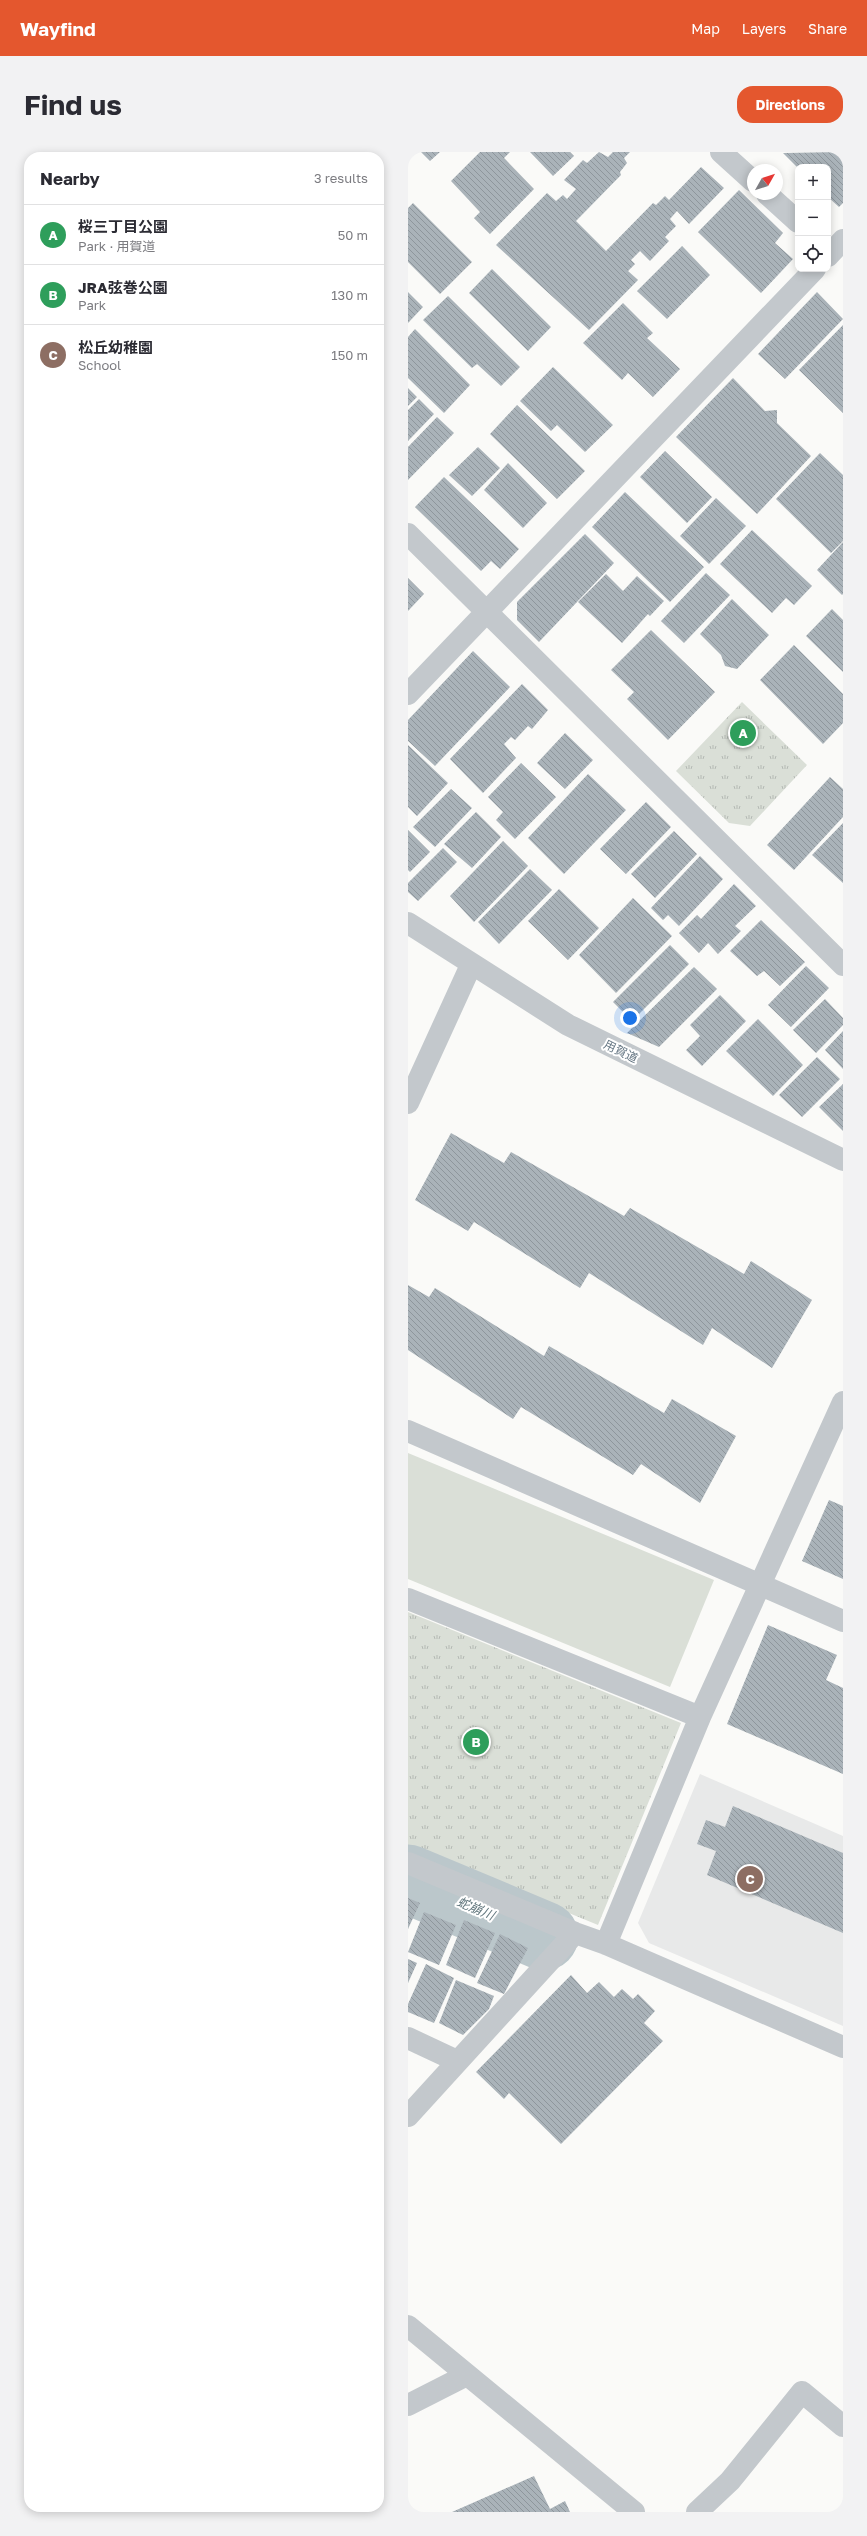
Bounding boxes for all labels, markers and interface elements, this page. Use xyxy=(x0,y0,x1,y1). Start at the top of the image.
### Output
text: Wayfind xyxy=(20,17,96,40)
text: Map xyxy=(691,20,720,37)
text: Layers xyxy=(742,20,786,37)
text: Share xyxy=(808,20,847,37)
button: Directions xyxy=(737,86,843,123)
text: Find us xyxy=(24,88,122,121)
north arrow xyxy=(747,164,783,200)
map controls xyxy=(795,164,831,272)
button: + xyxy=(795,164,831,200)
text: Nearby xyxy=(40,168,100,189)
text: 3 results xyxy=(314,170,368,186)
button: − xyxy=(795,200,831,236)
text: 桜三丁目公園 xyxy=(78,217,168,235)
text: A xyxy=(48,227,58,243)
text: 50 m xyxy=(338,227,368,243)
button: locate xyxy=(795,236,831,272)
text: Park · 用賀道 xyxy=(78,238,156,254)
text: JRA弦巻公園 xyxy=(78,278,168,296)
text: B xyxy=(48,287,58,303)
text: 130 m xyxy=(331,287,368,303)
text: Park xyxy=(78,297,106,313)
text: 松丘幼稚園 xyxy=(78,338,153,356)
text: C xyxy=(48,347,58,363)
text: 150 m xyxy=(331,347,368,363)
text: School xyxy=(78,357,121,373)
pin: A xyxy=(730,718,756,748)
your location xyxy=(620,1008,640,1028)
street label: 用賀道 xyxy=(602,1036,640,1066)
pin: B xyxy=(463,1727,489,1757)
pin: C xyxy=(737,1864,763,1894)
water label: 蛇崩川 xyxy=(455,1893,499,1924)

